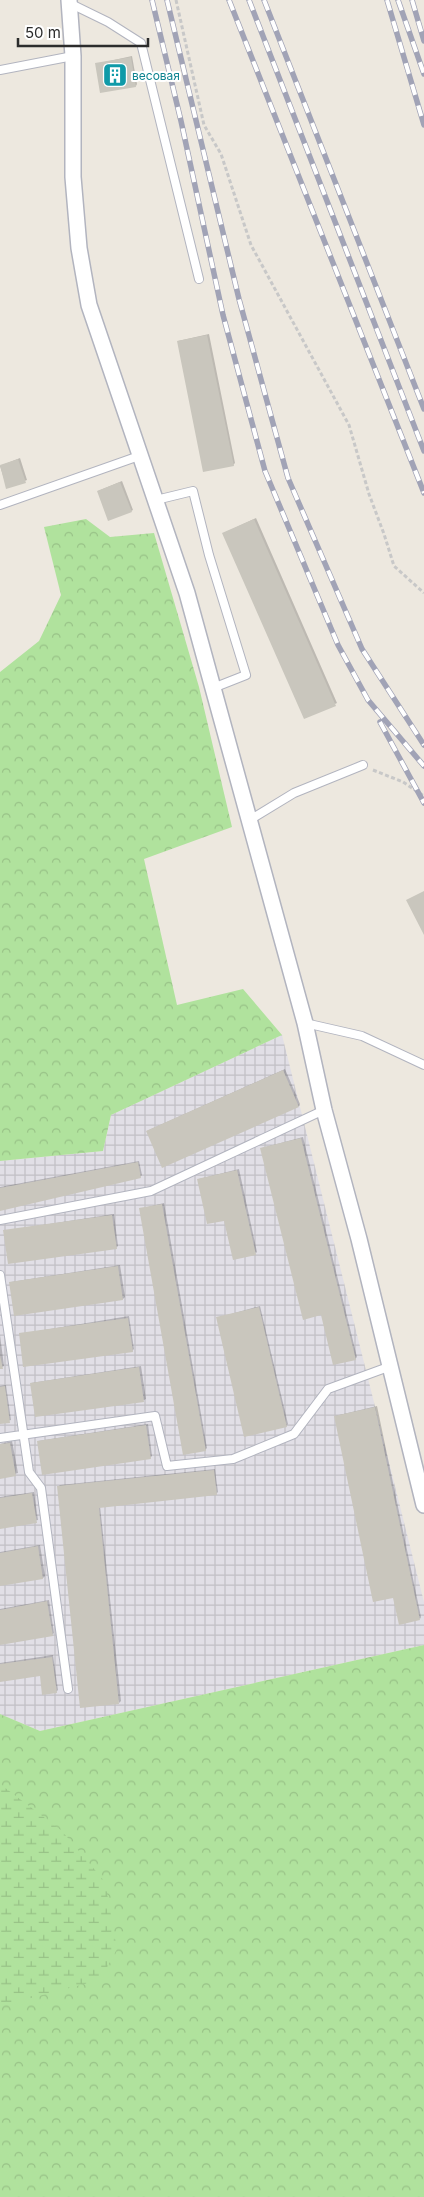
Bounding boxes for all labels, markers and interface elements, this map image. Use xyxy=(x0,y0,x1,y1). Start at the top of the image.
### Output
scale bar xyxy=(18,15,148,47)
text: 50 m xyxy=(25,23,61,42)
building icon: весовая xyxy=(102,62,128,88)
place label: весовая xyxy=(132,68,180,83)

